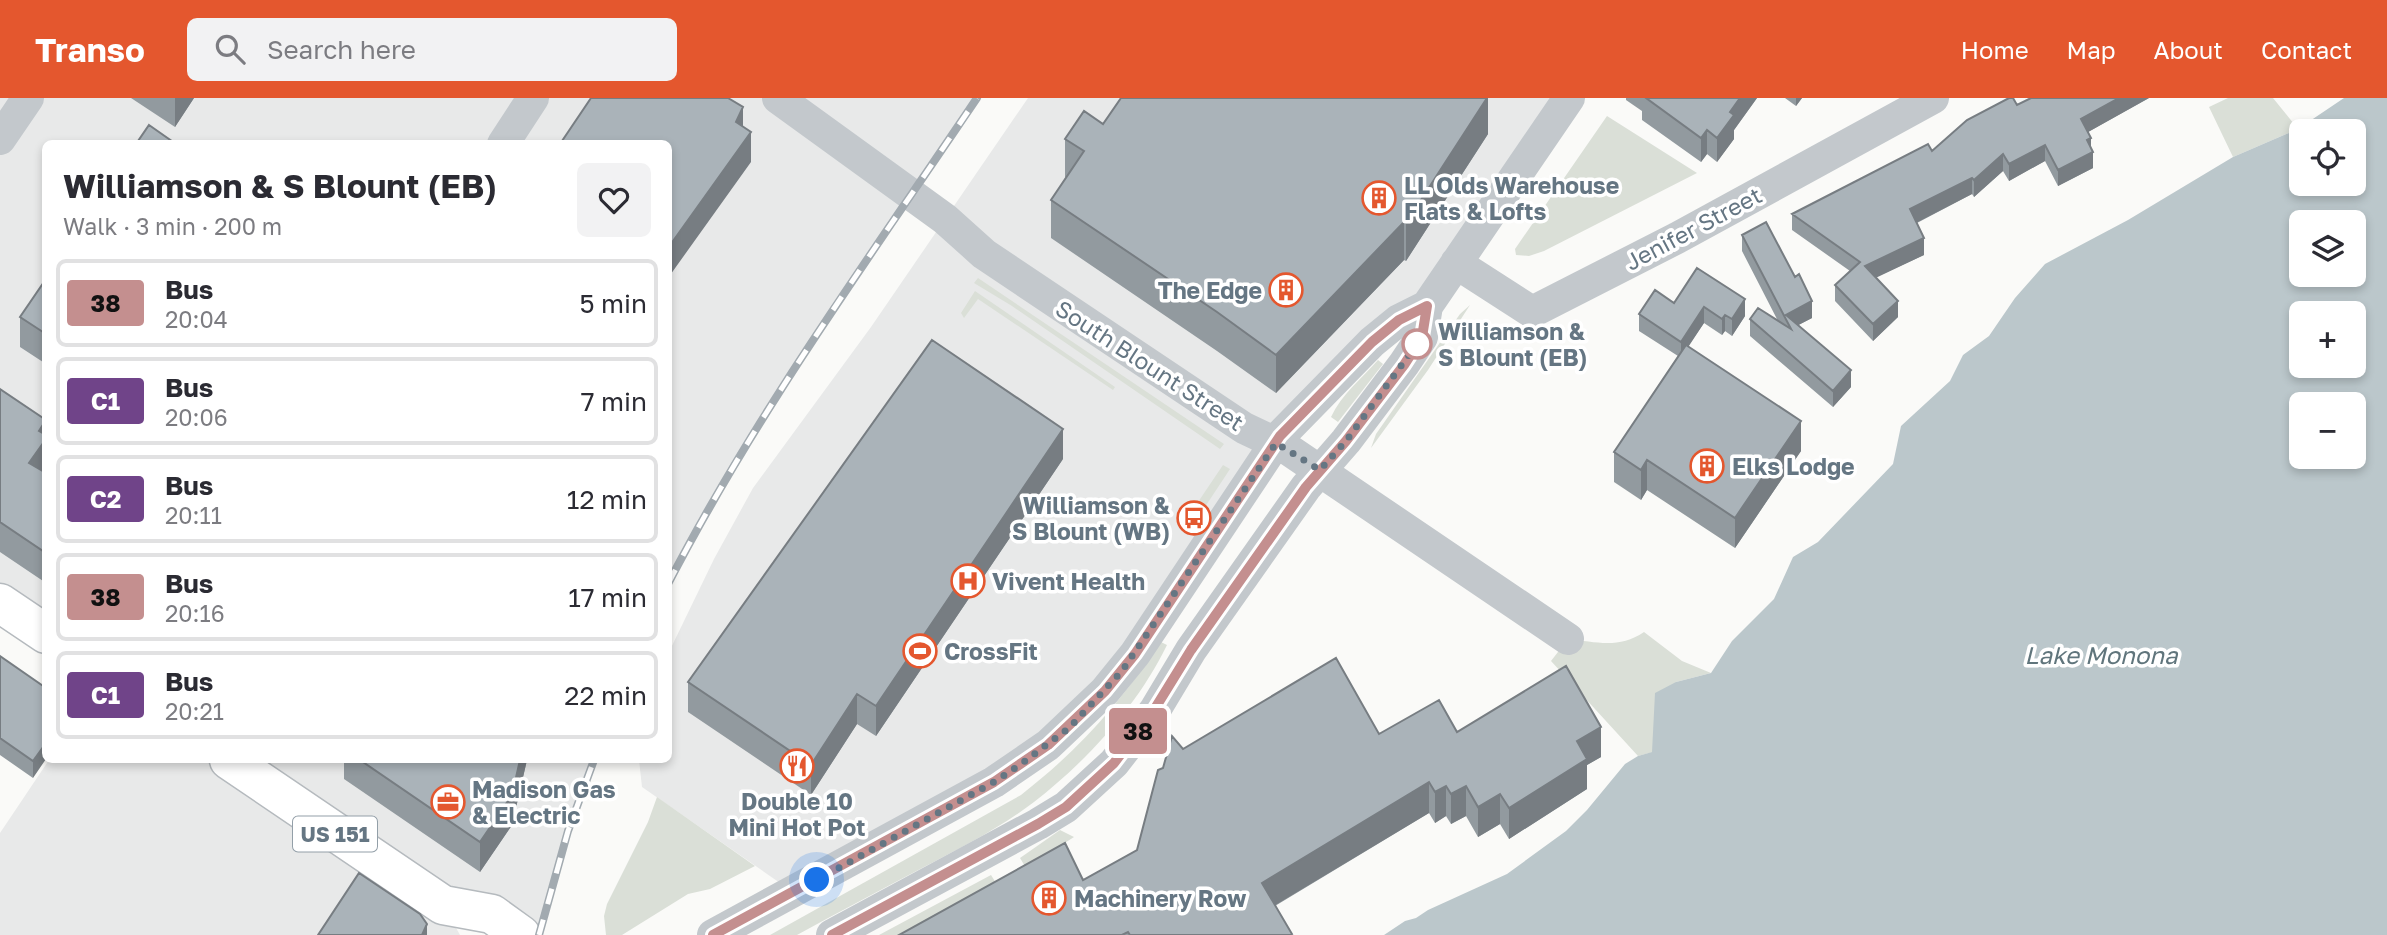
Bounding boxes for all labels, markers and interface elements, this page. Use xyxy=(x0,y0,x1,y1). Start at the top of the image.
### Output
search box xyxy=(187,18,677,81)
text: Transo xyxy=(35,30,145,69)
icon: search xyxy=(211,30,249,68)
text: Search here xyxy=(267,34,416,65)
text: Home xyxy=(1961,35,2029,64)
text: Map xyxy=(2067,35,2116,64)
text: About xyxy=(2154,35,2223,64)
text: Contact xyxy=(2261,35,2352,64)
map controls xyxy=(2289,119,2366,469)
button: locate xyxy=(2289,119,2366,196)
button: heart xyxy=(577,163,651,237)
text: Williamson & S Blount (EB) xyxy=(63,166,497,205)
place label: LL Olds Warehouse Flats & Lofts xyxy=(1404,171,1619,225)
building icon: LL Olds Warehouse Flats & Lofts xyxy=(1360,179,1398,217)
street label: Jenifer Street xyxy=(1620,180,1766,276)
button: layers xyxy=(2289,210,2366,287)
text: Walk · 3 min · 200 m xyxy=(63,212,282,240)
building icon: The Edge xyxy=(1267,271,1305,309)
text: Bus xyxy=(165,274,213,305)
place label: The Edge xyxy=(1158,276,1262,304)
text: 38 xyxy=(91,288,121,317)
text: 5 min xyxy=(579,288,647,319)
street label: South Blount Street xyxy=(1051,294,1249,436)
button: + xyxy=(2289,301,2366,378)
text: 20:04 xyxy=(165,305,228,333)
place label: Williamson & S Blount (EB) xyxy=(1438,317,1587,371)
marker: Williamson & S Blount (EB) xyxy=(1402,329,1432,359)
text: Bus xyxy=(165,372,213,403)
text: C1 xyxy=(91,386,120,415)
text: 7 min xyxy=(581,386,647,417)
button: − xyxy=(2289,392,2366,469)
text: 20:06 xyxy=(165,403,228,431)
building icon: Elks Lodge xyxy=(1688,447,1726,485)
place label: Elks Lodge xyxy=(1732,452,1855,480)
text: Bus xyxy=(165,470,213,501)
text: C2 xyxy=(90,484,121,513)
text: 12 min xyxy=(567,484,647,515)
place label: Williamson & S Blount (WB) xyxy=(1012,491,1171,545)
bus stop icon: Williamson & S Blount (WB) xyxy=(1175,499,1213,537)
text: 20:11 xyxy=(165,501,222,529)
hospital icon: Vivent Health xyxy=(949,562,987,600)
place label: Vivent Health xyxy=(992,567,1145,595)
text: Bus xyxy=(165,568,213,599)
text: 38 xyxy=(91,582,121,611)
text: 17 min xyxy=(568,582,647,613)
text: 20:16 xyxy=(165,599,225,627)
sports icon: CrossFit xyxy=(901,632,939,670)
place label: CrossFit xyxy=(944,637,1038,665)
water label: Lake Monona xyxy=(2025,640,2179,669)
text: Bus xyxy=(165,666,213,697)
text: C1 xyxy=(91,680,120,709)
text: 22 min xyxy=(564,680,647,711)
text: 20:21 xyxy=(165,697,224,725)
line badge: 38 xyxy=(1106,708,1170,754)
text: 38 xyxy=(1123,716,1153,745)
restaurant icon: Double 10 Mini Hot Pot xyxy=(778,747,816,785)
place label: Madison Gas & Electric xyxy=(472,775,616,829)
office icon: Madison Gas & Electric xyxy=(429,783,467,821)
place label: Double 10 Mini Hot Pot xyxy=(729,787,865,841)
road number: US 151 xyxy=(293,816,377,852)
your location xyxy=(799,862,834,897)
building icon: Machinery Row xyxy=(1030,879,1068,917)
place label: Machinery Row xyxy=(1074,884,1246,912)

